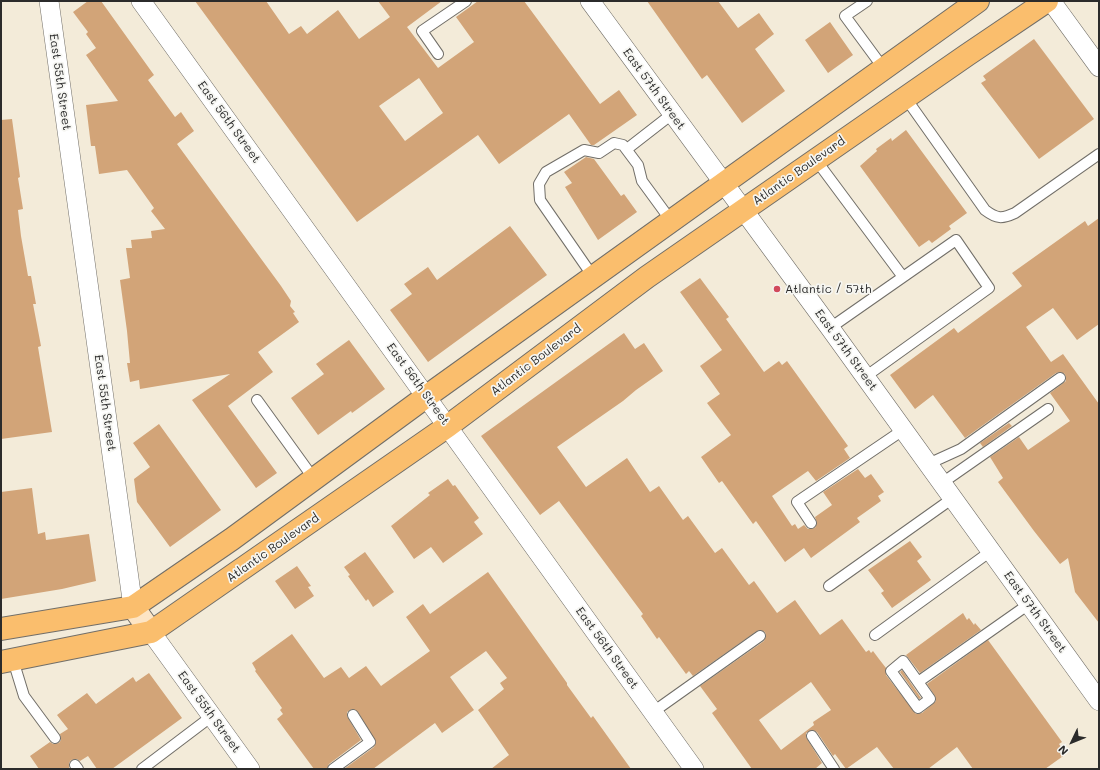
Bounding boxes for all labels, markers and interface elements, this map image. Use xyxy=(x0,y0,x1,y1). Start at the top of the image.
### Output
street label: East 55th Street xyxy=(46,33,74,131)
street label: East 57th Street xyxy=(620,46,688,132)
street label: East 56th Street xyxy=(194,78,264,166)
street label: Atlantic Boulevard xyxy=(750,134,848,208)
place label: Atlantic / 57th xyxy=(785,282,871,296)
marker: Atlantic / 57th xyxy=(772,284,782,294)
street label: East 57th Street xyxy=(812,307,880,393)
street label: Atlantic Boulevard xyxy=(488,321,584,399)
street label: East 56th Street xyxy=(383,340,453,428)
street label: East 55th Street xyxy=(91,354,119,452)
street label: Atlantic Boulevard xyxy=(224,511,322,585)
street label: East 57th Street xyxy=(1001,569,1069,655)
street label: East 56th Street xyxy=(572,604,642,692)
street label: East 55th Street xyxy=(175,668,243,756)
north arrow xyxy=(1052,722,1092,762)
text: N xyxy=(1055,742,1071,759)

